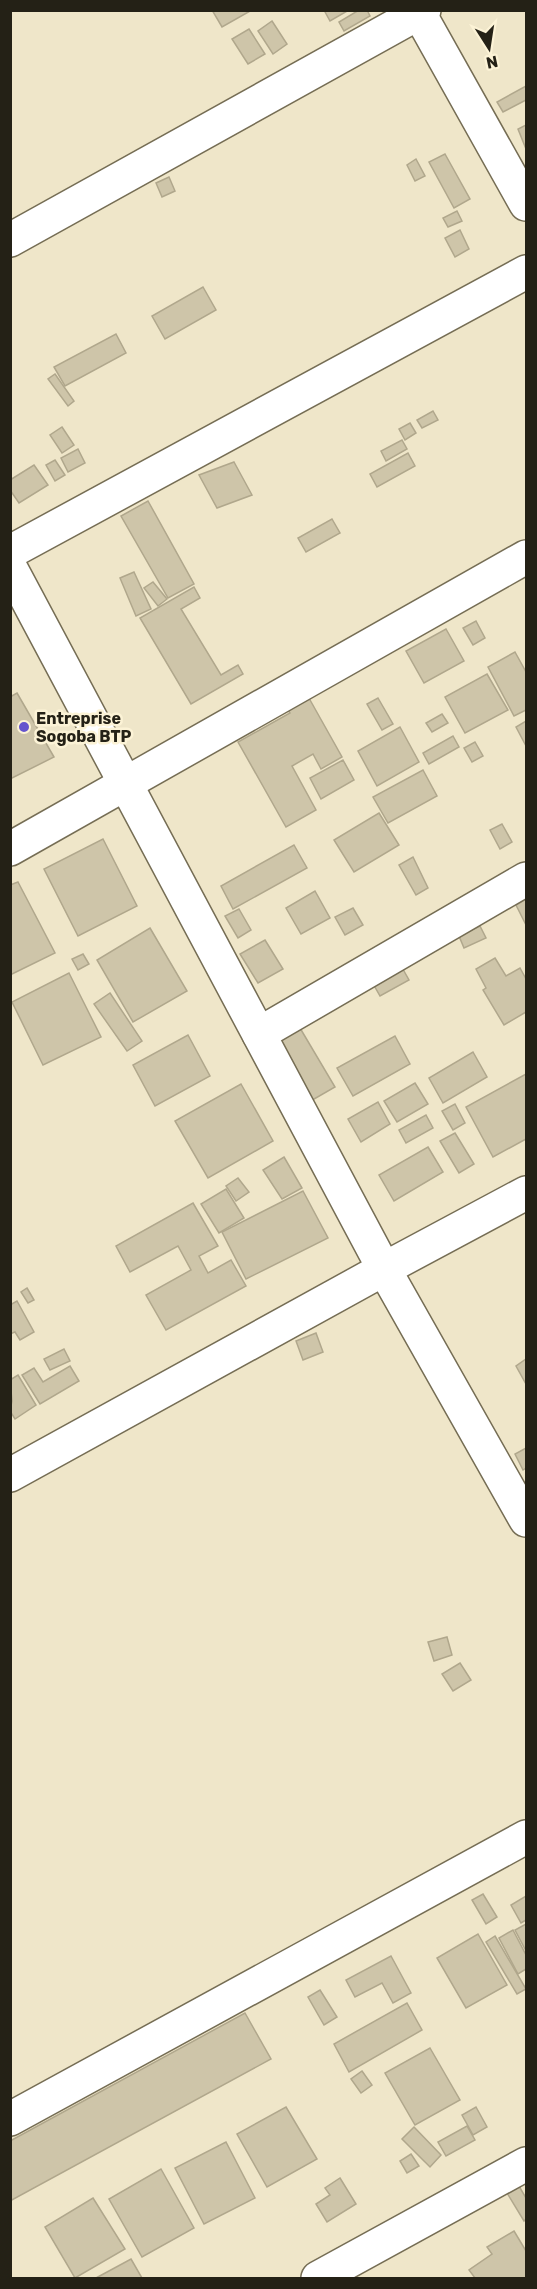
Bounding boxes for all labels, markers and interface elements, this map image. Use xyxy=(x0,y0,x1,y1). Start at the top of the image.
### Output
north arrow xyxy=(459,18,519,78)
text: N xyxy=(484,52,500,73)
place label: Entreprise Sogoba BTP xyxy=(36,709,131,746)
marker: Entreprise Sogoba BTP xyxy=(17,720,31,734)

